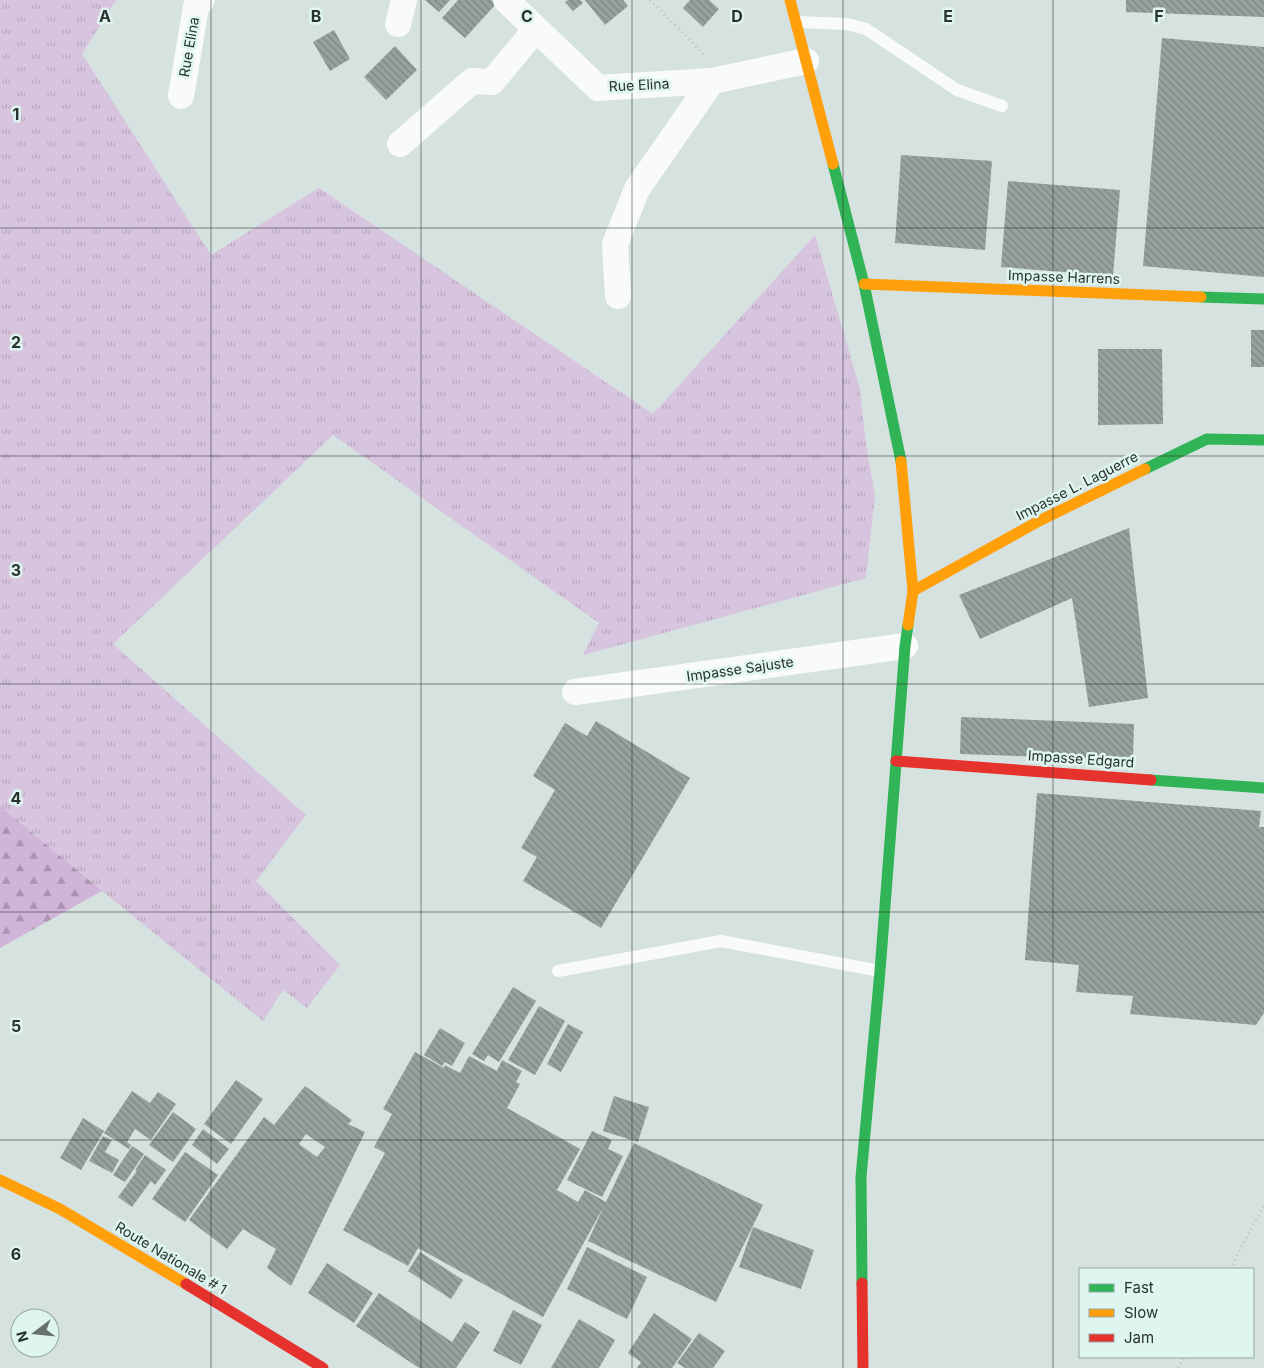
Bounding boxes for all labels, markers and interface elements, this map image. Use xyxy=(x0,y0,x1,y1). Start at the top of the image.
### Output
text: A xyxy=(99,6,111,26)
text: B xyxy=(311,6,321,26)
text: C xyxy=(521,6,533,26)
text: D xyxy=(731,6,743,26)
text: E xyxy=(943,6,953,26)
text: F xyxy=(1154,6,1164,26)
street label: Rue Elina xyxy=(175,16,202,78)
street label: Rue Elina xyxy=(608,74,670,95)
text: 1 xyxy=(13,104,19,124)
street label: Impasse Harrens xyxy=(1008,266,1120,287)
text: 2 xyxy=(11,332,21,352)
street label: Impasse L. Laguerre xyxy=(1013,447,1141,524)
text: 3 xyxy=(11,560,21,580)
street label: Impasse Sajuste xyxy=(685,653,795,684)
street label: Impasse Edgard xyxy=(1027,746,1135,771)
text: 4 xyxy=(11,788,22,808)
text: 5 xyxy=(11,1016,21,1036)
street label: Route Nationale # 1 xyxy=(112,1218,230,1298)
text: 6 xyxy=(11,1244,21,1264)
legend xyxy=(1079,1268,1254,1358)
text: Fast xyxy=(1124,1278,1154,1297)
text: Slow xyxy=(1124,1303,1158,1322)
north arrow xyxy=(10,1308,60,1358)
text: Jam xyxy=(1124,1328,1154,1347)
text: N xyxy=(12,1329,32,1344)

